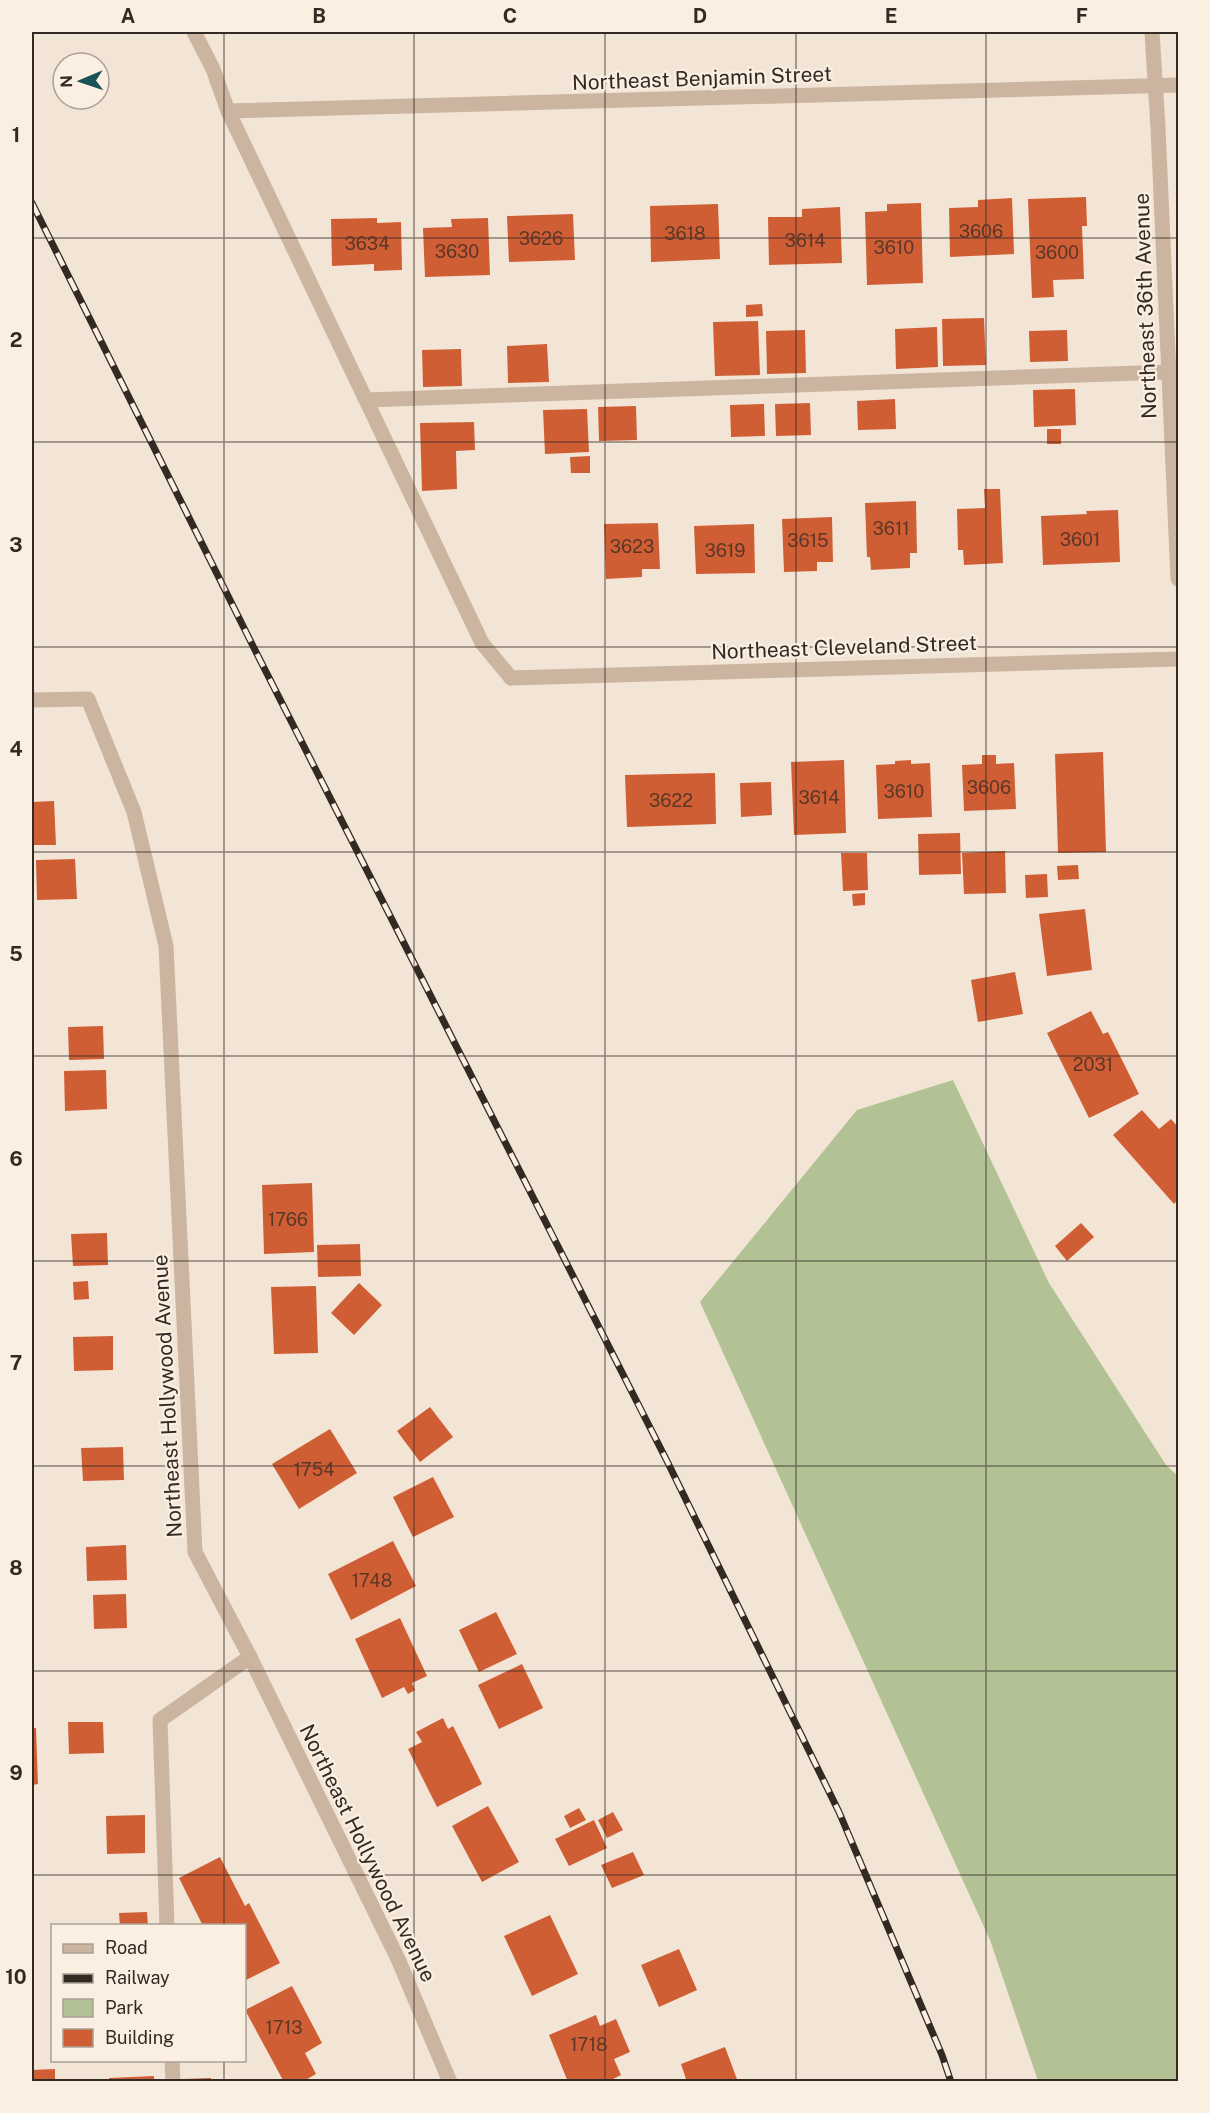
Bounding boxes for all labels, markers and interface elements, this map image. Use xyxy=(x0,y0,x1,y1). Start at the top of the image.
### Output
text: A xyxy=(121,4,135,28)
text: B xyxy=(312,4,326,28)
text: C xyxy=(503,4,517,28)
text: D xyxy=(693,4,707,28)
text: E xyxy=(885,4,897,28)
text: F xyxy=(1076,4,1088,28)
north arrow xyxy=(51,51,111,111)
street label: Northeast Benjamin Street xyxy=(572,61,832,95)
text: N xyxy=(57,75,76,88)
text: 1 xyxy=(12,123,20,147)
street label: Northeast 36th Avenue xyxy=(1129,192,1161,420)
house number: 3606 xyxy=(959,221,1003,242)
house number: 3618 xyxy=(664,223,706,244)
house number: 3626 xyxy=(519,228,563,249)
house number: 3614 xyxy=(784,230,826,251)
house number: 3634 xyxy=(345,233,389,254)
house number: 3610 xyxy=(874,237,914,258)
house number: 3630 xyxy=(435,241,479,262)
house number: 3600 xyxy=(1035,242,1079,263)
text: 2 xyxy=(10,328,22,352)
house number: 3611 xyxy=(872,518,910,539)
house number: 3601 xyxy=(1060,529,1100,550)
house number: 3615 xyxy=(787,530,829,551)
text: 3 xyxy=(9,533,23,557)
house number: 3623 xyxy=(610,536,654,557)
house number: 3619 xyxy=(705,540,746,561)
street label: Northeast Cleveland Street xyxy=(711,630,977,664)
text: 4 xyxy=(9,737,23,761)
house number: 3606 xyxy=(967,777,1011,798)
house number: 3610 xyxy=(884,781,924,802)
house number: 3614 xyxy=(798,787,840,808)
house number: 3622 xyxy=(649,790,693,811)
text: 5 xyxy=(9,942,23,966)
house number: 2031 xyxy=(1073,1054,1113,1075)
text: 6 xyxy=(9,1147,23,1171)
house number: 1766 xyxy=(268,1209,308,1230)
street label: Northeast Hollywood Avenue xyxy=(147,1254,187,1538)
text: 7 xyxy=(10,1351,22,1375)
house number: 1754 xyxy=(294,1459,334,1480)
text: 8 xyxy=(9,1556,23,1580)
house number: 1748 xyxy=(352,1570,392,1591)
street label: Northeast Hollywood Avenue xyxy=(295,1720,441,1986)
text: 9 xyxy=(9,1761,23,1785)
legend xyxy=(51,1924,246,2062)
text: Road xyxy=(105,1937,148,1958)
text: 10 xyxy=(5,1965,27,1989)
text: Railway xyxy=(105,1967,170,1988)
text: Park xyxy=(105,1997,143,2018)
house number: 1713 xyxy=(265,2017,303,2038)
text: Building xyxy=(105,2027,174,2048)
house number: 1718 xyxy=(570,2034,608,2055)

